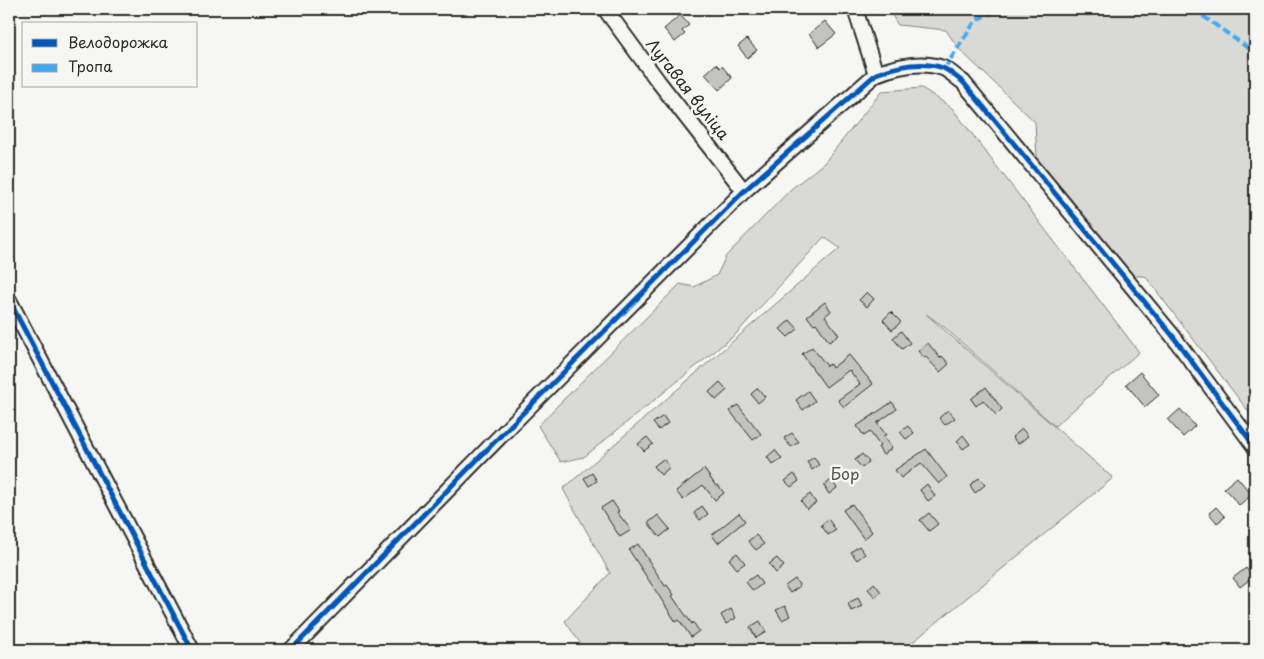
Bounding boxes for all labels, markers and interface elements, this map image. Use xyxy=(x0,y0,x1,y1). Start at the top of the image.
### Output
legend xyxy=(22,22,198,88)
text: Велодорожка xyxy=(68,30,169,53)
street label: Лугавая вуліца xyxy=(641,32,736,144)
text: Тропа xyxy=(68,54,113,77)
park label: Бор xyxy=(831,461,859,485)

